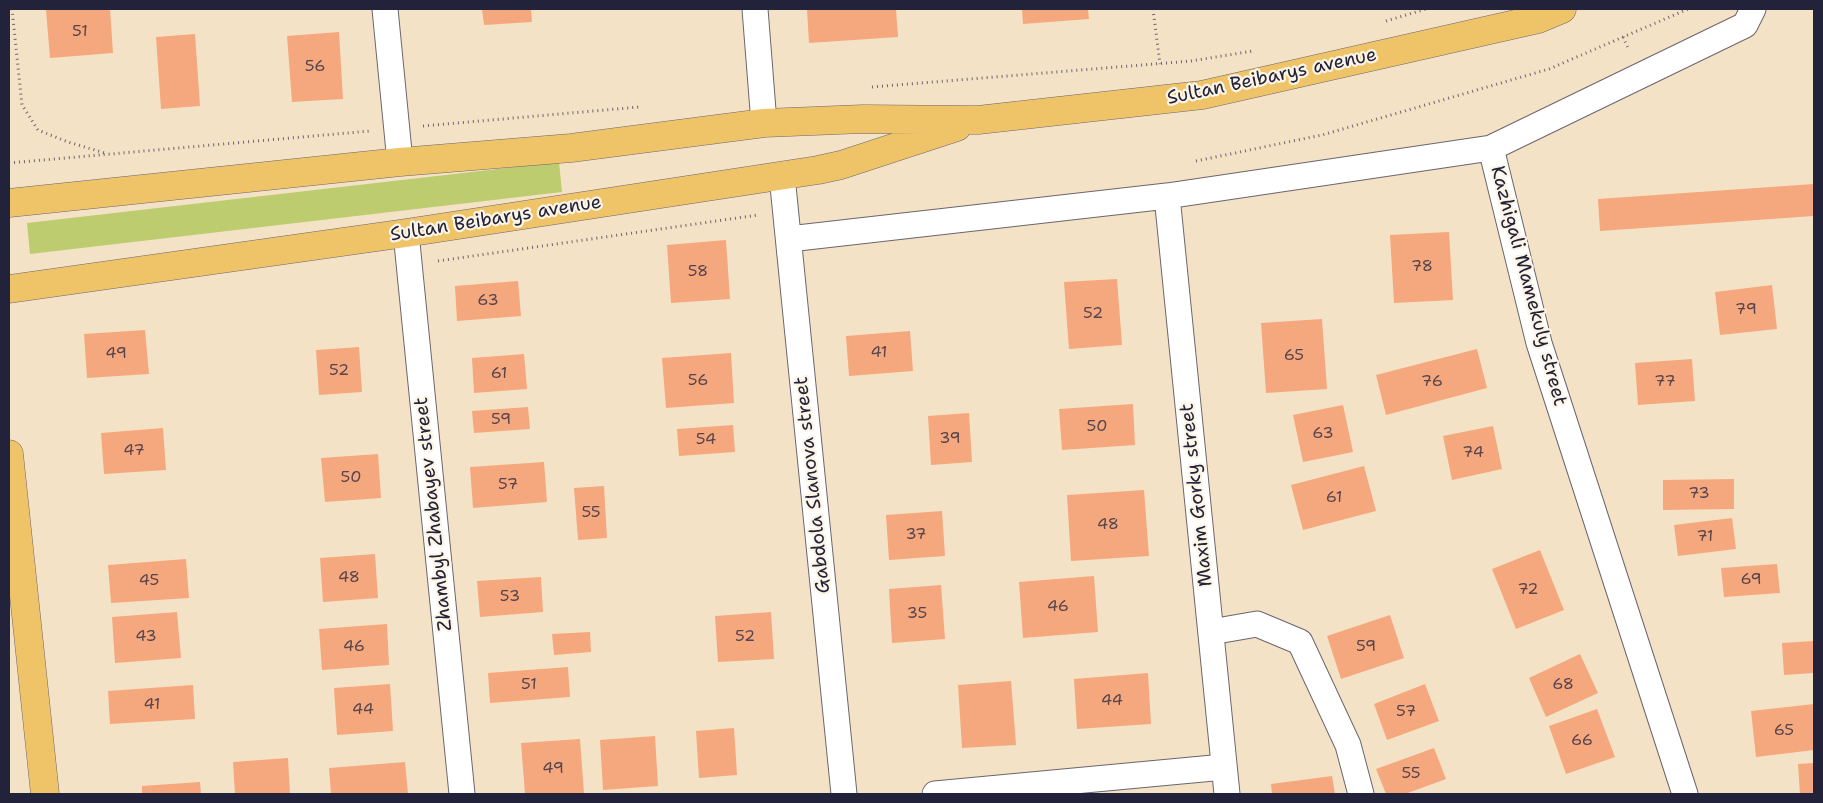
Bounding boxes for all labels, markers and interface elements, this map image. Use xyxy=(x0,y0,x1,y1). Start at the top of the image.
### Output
house number: 51 xyxy=(72,22,88,42)
street label: Sultan Beibarys avenue xyxy=(1165,44,1379,110)
house number: 56 xyxy=(305,57,325,77)
street label: Kazhigali Mamekuly street xyxy=(1485,163,1571,409)
street label: Sultan Beibarys avenue xyxy=(389,191,603,247)
house number: 78 xyxy=(1411,257,1433,277)
house number: 58 xyxy=(688,262,708,282)
house number: 63 xyxy=(477,291,499,311)
house number: 79 xyxy=(1735,300,1757,320)
house number: 52 xyxy=(1083,304,1103,324)
house number: 41 xyxy=(870,343,888,363)
house number: 49 xyxy=(105,344,127,364)
house number: 65 xyxy=(1284,346,1304,366)
house number: 52 xyxy=(329,361,349,381)
house number: 61 xyxy=(491,364,507,384)
house number: 56 xyxy=(688,371,708,391)
house number: 76 xyxy=(1421,372,1443,392)
house number: 77 xyxy=(1654,372,1676,392)
street label: Gabdola Slanova street xyxy=(790,375,836,595)
street label: Zhambyl Zhabayev street xyxy=(410,396,458,632)
street label: Maxim Gorky street xyxy=(1176,402,1218,588)
house number: 59 xyxy=(491,410,511,430)
house number: 50 xyxy=(1087,417,1107,437)
house number: 63 xyxy=(1312,424,1334,444)
house number: 39 xyxy=(939,429,961,449)
house number: 54 xyxy=(696,430,716,450)
house number: 47 xyxy=(123,441,145,461)
house number: 74 xyxy=(1462,443,1484,463)
house number: 50 xyxy=(341,468,361,488)
house number: 57 xyxy=(498,475,518,495)
house number: 73 xyxy=(1688,484,1710,504)
house number: 61 xyxy=(1326,488,1342,508)
house number: 55 xyxy=(581,503,601,523)
house number: 48 xyxy=(1097,515,1119,535)
house number: 37 xyxy=(905,525,927,545)
house number: 71 xyxy=(1696,527,1714,547)
house number: 48 xyxy=(338,568,360,588)
house number: 69 xyxy=(1740,570,1762,590)
house number: 45 xyxy=(139,571,159,591)
house number: 72 xyxy=(1517,580,1539,600)
house number: 53 xyxy=(500,587,520,607)
house number: 46 xyxy=(1047,597,1069,617)
house number: 35 xyxy=(907,604,927,624)
house number: 43 xyxy=(135,627,157,647)
house number: 52 xyxy=(735,627,755,647)
house number: 46 xyxy=(343,637,365,657)
house number: 59 xyxy=(1356,637,1376,657)
house number: 51 xyxy=(521,675,537,695)
house number: 68 xyxy=(1552,675,1574,695)
house number: 44 xyxy=(1101,691,1123,711)
house number: 41 xyxy=(143,695,161,715)
house number: 44 xyxy=(352,700,374,720)
house number: 57 xyxy=(1396,702,1416,722)
house number: 65 xyxy=(1774,721,1794,741)
house number: 66 xyxy=(1571,731,1593,751)
house number: 49 xyxy=(542,759,564,779)
house number: 55 xyxy=(1401,764,1421,784)

